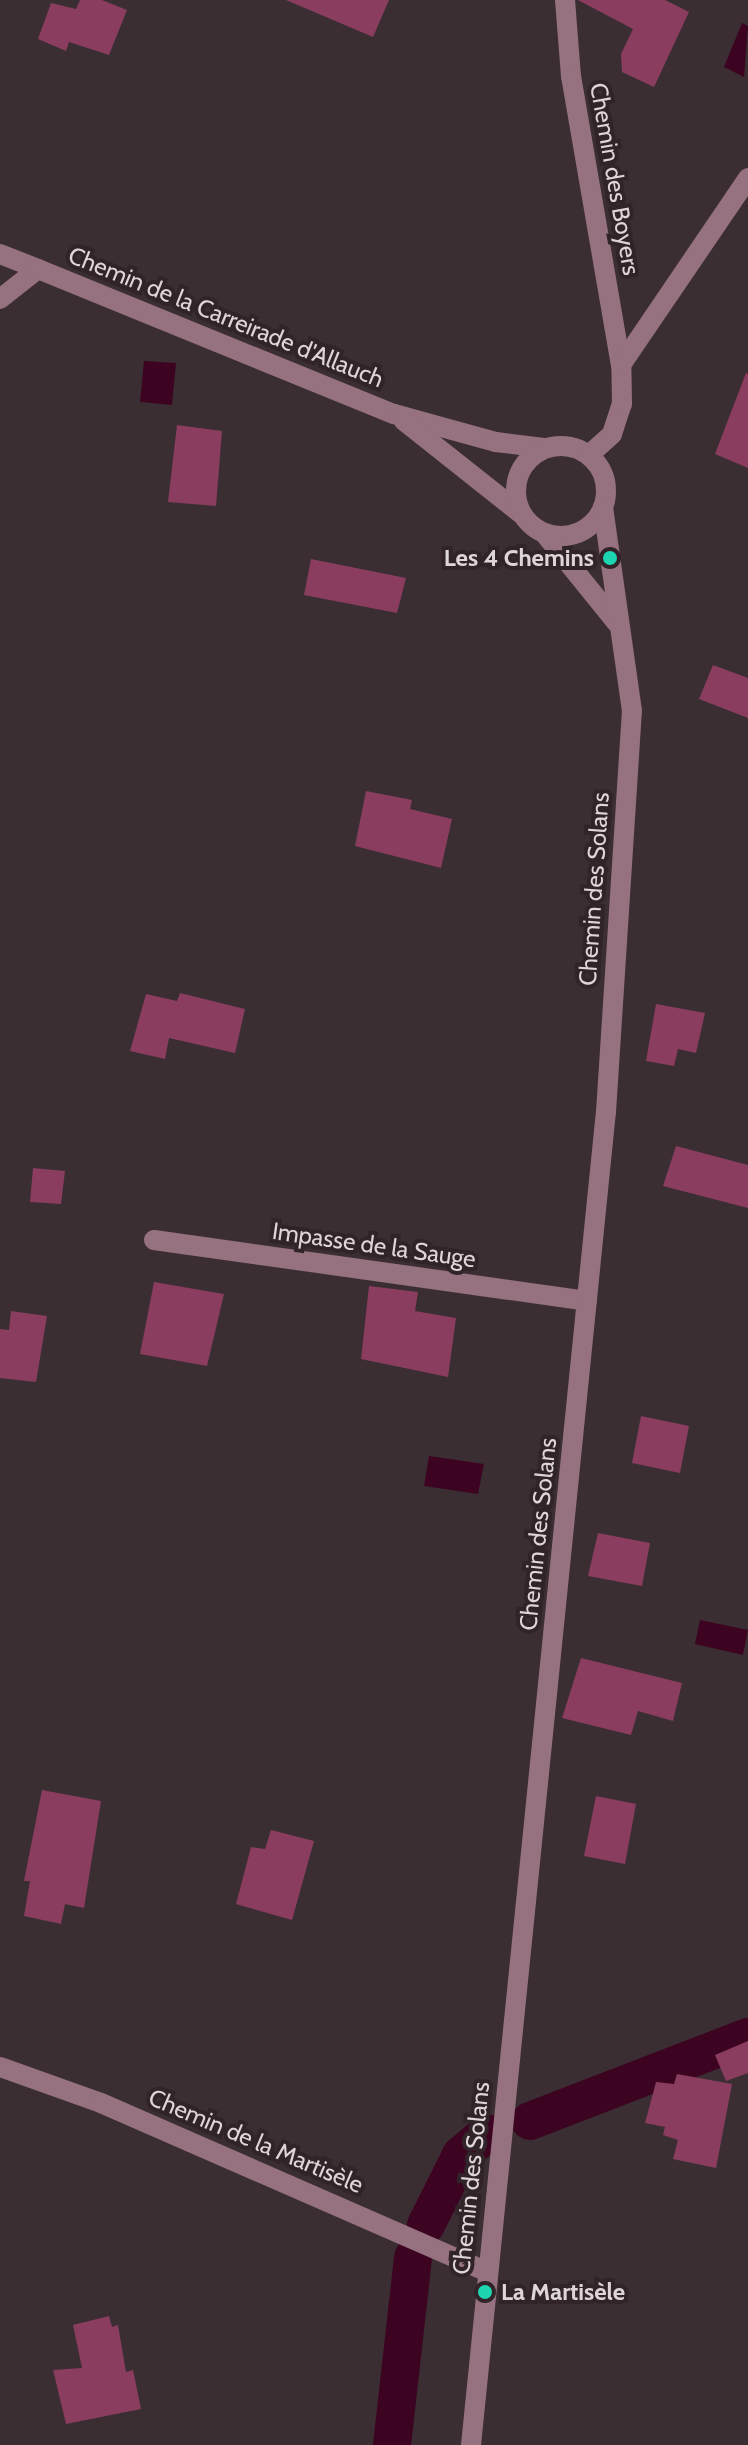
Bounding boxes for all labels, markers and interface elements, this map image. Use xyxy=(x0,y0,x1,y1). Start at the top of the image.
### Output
street label: Chemin des Boyers xyxy=(584,81,646,277)
street label: Chemin de la Carreirade d'Allauch xyxy=(64,240,388,394)
place label: Les 4 Chemins xyxy=(444,544,594,572)
marker: Les 4 Chemins xyxy=(601,549,619,567)
street label: Chemin des Solans xyxy=(573,791,615,987)
street label: Impasse de la Sauge xyxy=(270,1216,478,1274)
street label: Chemin des Solans xyxy=(514,1436,562,1632)
street label: Chemin des Solans xyxy=(447,2080,495,2276)
street label: Chemin de la Martisèle xyxy=(144,2083,368,2199)
place label: La Martisèle xyxy=(501,2278,625,2306)
marker: La Martisèle xyxy=(476,2283,494,2301)

